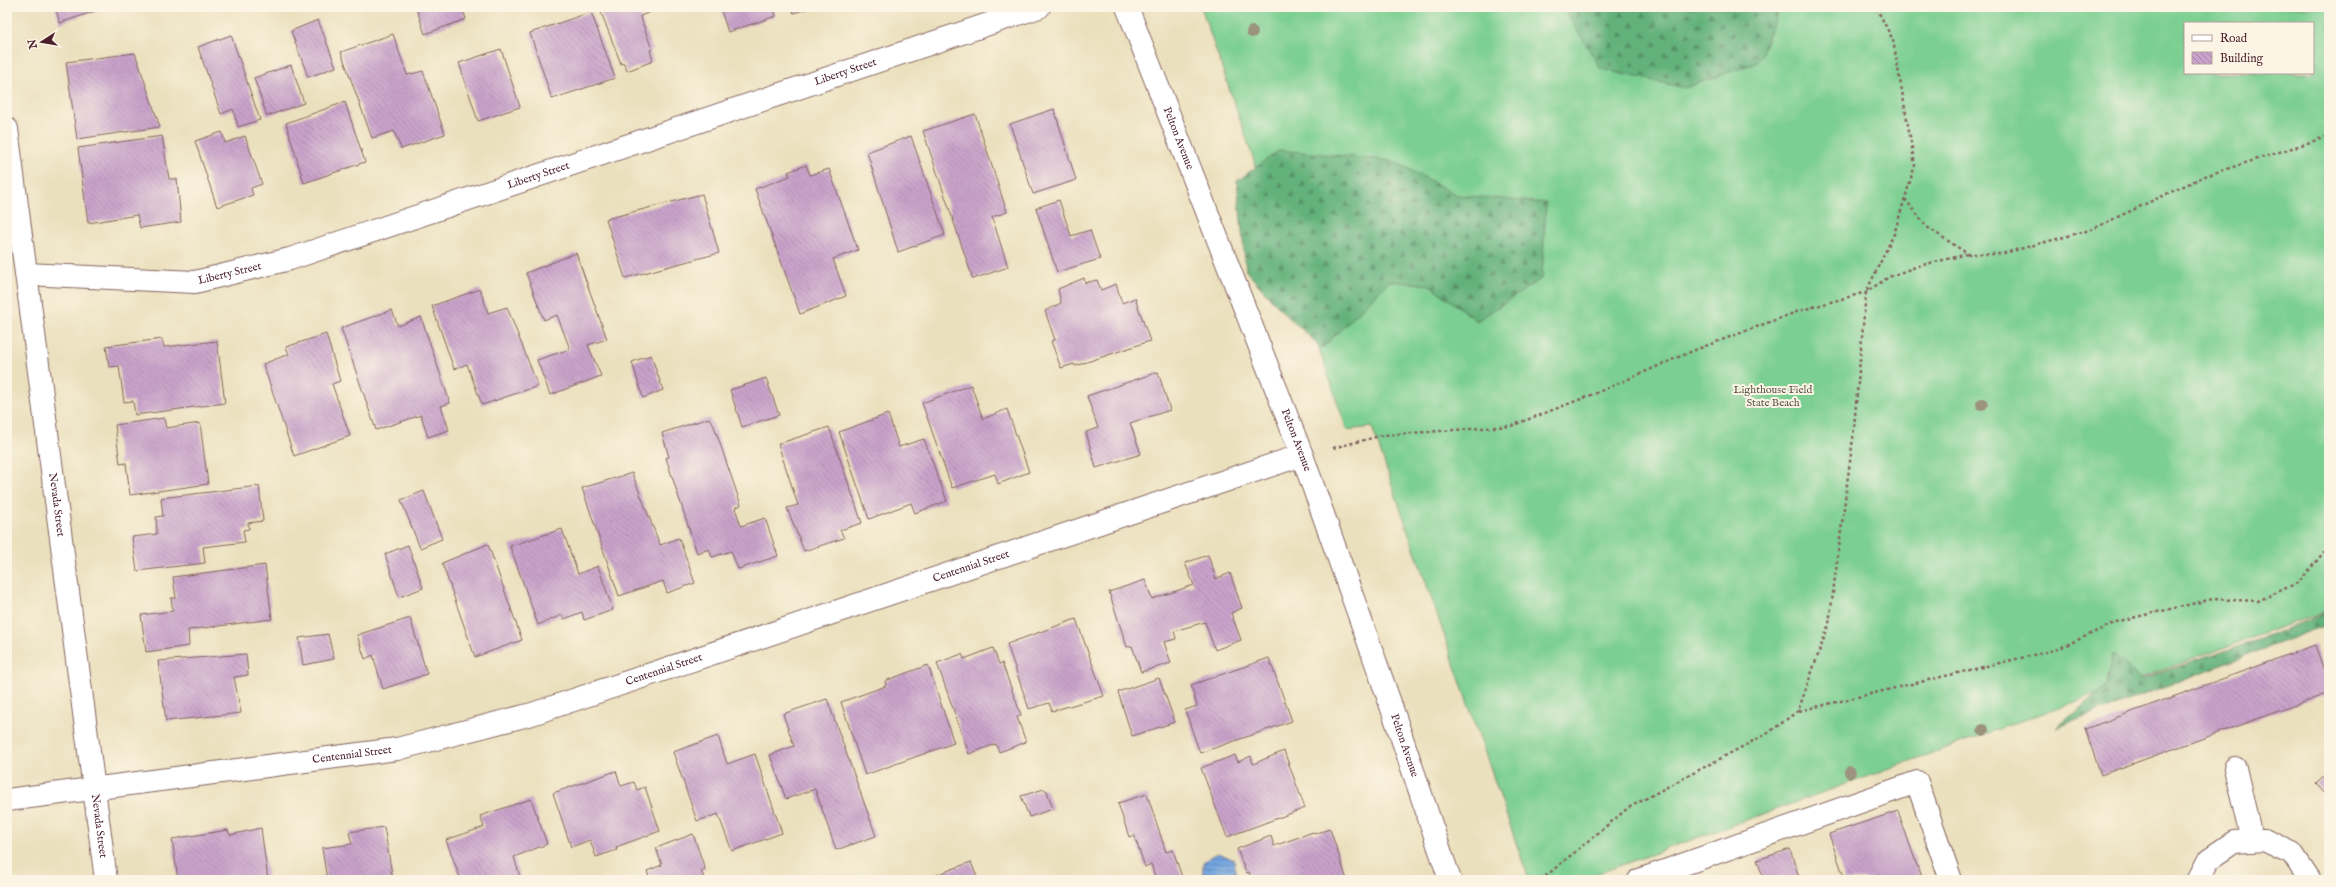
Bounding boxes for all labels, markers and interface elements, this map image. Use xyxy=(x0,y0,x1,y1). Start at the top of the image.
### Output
north arrow xyxy=(22,22,62,62)
legend xyxy=(2184,22,2314,74)
text: Road xyxy=(2220,31,2248,46)
text: N xyxy=(25,37,41,51)
text: Building xyxy=(2220,51,2264,66)
street label: Liberty Street xyxy=(813,55,879,89)
street label: Pelton Avenue xyxy=(1160,105,1197,172)
street label: Liberty Street xyxy=(505,158,571,192)
street label: Liberty Street xyxy=(197,259,263,288)
park label: Lighthouse Field State Beach xyxy=(1734,383,1813,410)
street label: Pelton Avenue xyxy=(1278,407,1314,473)
street label: Nevada Street xyxy=(45,472,68,538)
street label: Centennial Street xyxy=(931,547,1011,586)
street label: Centennial Street xyxy=(624,650,704,689)
street label: Pelton Avenue xyxy=(1387,712,1422,779)
street label: Centennial Street xyxy=(312,743,393,767)
street label: Nevada Street xyxy=(88,793,110,859)

